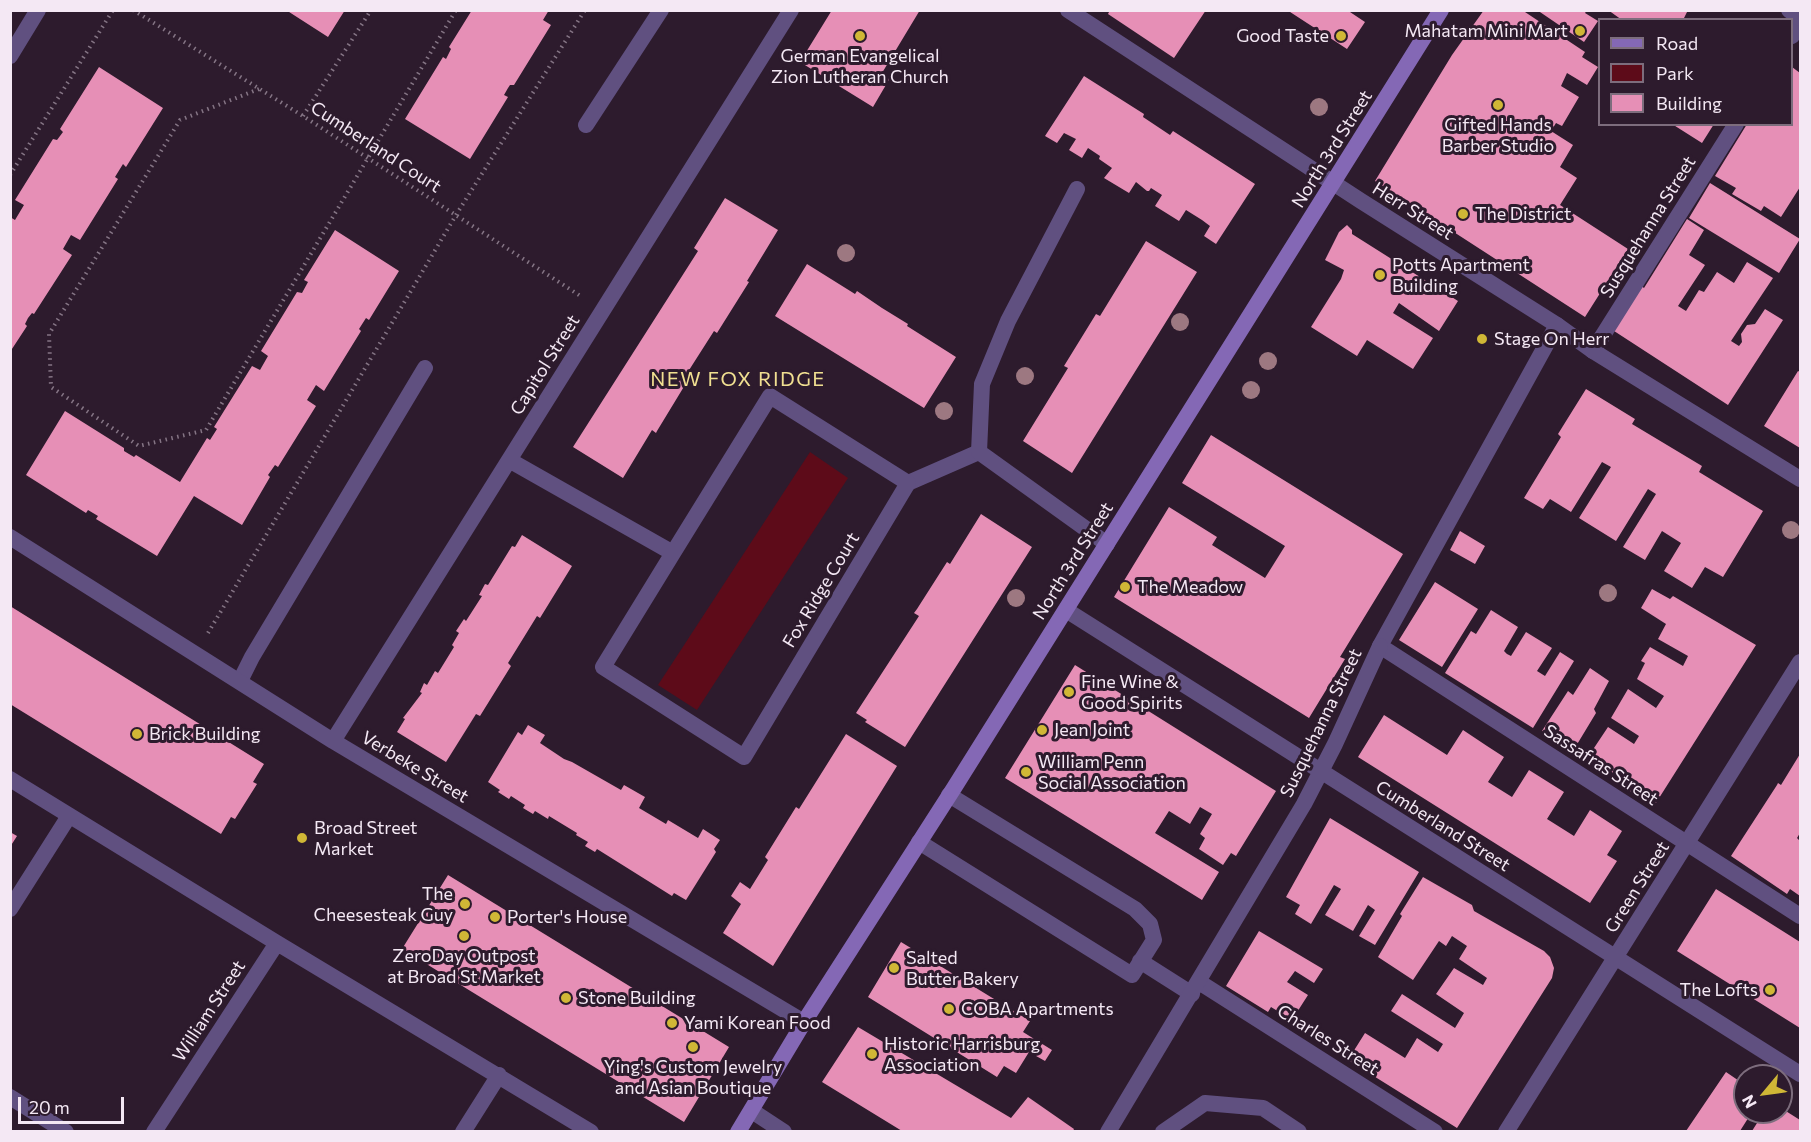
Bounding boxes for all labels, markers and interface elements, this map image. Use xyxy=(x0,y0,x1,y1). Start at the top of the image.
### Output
legend xyxy=(1598,18,1793,126)
place label: Mahatam Mini Mart xyxy=(1405,20,1568,42)
marker: Mahatam Mini Mart xyxy=(1573,24,1587,38)
place label: Good Taste xyxy=(1236,25,1329,47)
marker: German Evangelical Zion Lutheran Church xyxy=(853,29,867,43)
marker: Good Taste xyxy=(1334,29,1348,43)
text: Road xyxy=(1656,32,1698,54)
place label: German Evangelical Zion Lutheran Church xyxy=(771,45,949,88)
text: Park xyxy=(1656,62,1694,84)
street label: North 3rd Street xyxy=(1287,86,1377,212)
text: Building xyxy=(1656,92,1722,114)
street label: Cumberland Court xyxy=(307,97,445,197)
marker: Gifted Hands Barber Studio xyxy=(1491,98,1505,112)
place label: Gifted Hands Barber Studio xyxy=(1442,114,1554,156)
street label: Susquehanna Street xyxy=(1596,152,1700,302)
street label: Herr Street xyxy=(1368,178,1458,244)
place label: The District xyxy=(1475,203,1571,225)
marker: The District xyxy=(1456,207,1470,221)
place label: Potts Apartment Building xyxy=(1392,254,1530,296)
marker: Potts Apartment Building xyxy=(1373,268,1387,282)
street label: Capitol Street xyxy=(506,311,584,419)
place label: Stage On Herr xyxy=(1494,328,1610,350)
marker: Stage On Herr xyxy=(1475,332,1489,346)
district label: NEW FOX RIDGE xyxy=(650,367,826,391)
street label: North 3rd Street xyxy=(1028,498,1118,624)
street label: Fox Ridge Court xyxy=(778,528,864,652)
place label: The Meadow xyxy=(1137,576,1243,598)
marker: The Meadow xyxy=(1118,580,1132,594)
street label: Susquehanna Street xyxy=(1276,645,1366,801)
place label: Fine Wine & Good Spirits xyxy=(1081,671,1183,714)
marker: Fine Wine & Good Spirits xyxy=(1062,685,1076,699)
place label: Jean Joint xyxy=(1054,719,1130,741)
street label: Sassafras Street xyxy=(1540,720,1662,810)
place label: Brick Building xyxy=(149,723,261,745)
marker: Jean Joint xyxy=(1035,723,1049,737)
marker: Brick Building xyxy=(130,727,144,741)
street label: Verbeke Street xyxy=(358,727,472,807)
place label: William Penn Social Association xyxy=(1038,751,1186,794)
marker: William Penn Social Association xyxy=(1019,765,1033,779)
street label: Cumberland Street xyxy=(1372,776,1514,876)
place label: Broad Street Market xyxy=(314,817,417,860)
marker: Broad Street Market xyxy=(295,831,309,845)
street label: Green Street xyxy=(1600,837,1674,937)
place label: The Cheesesteak Guy xyxy=(314,883,453,926)
marker: The Cheesesteak Guy xyxy=(458,897,472,911)
place label: Porter's House xyxy=(507,906,627,928)
marker: Porter's House xyxy=(488,910,502,924)
marker: ZeroDay Outpost at Broad St Market xyxy=(457,929,471,943)
place label: ZeroDay Outpost at Broad St Market xyxy=(387,945,541,988)
place label: Salted Butter Bakery xyxy=(906,947,1019,990)
street label: William Street xyxy=(168,956,250,1066)
marker: Salted Butter Bakery xyxy=(887,961,901,975)
place label: The Lofts xyxy=(1680,979,1758,1001)
marker: The Lofts xyxy=(1763,983,1777,997)
place label: Stone Building xyxy=(578,987,696,1009)
marker: Stone Building xyxy=(559,991,573,1005)
place label: COBA Apartments xyxy=(961,998,1114,1020)
street label: Charles Street xyxy=(1273,1000,1383,1080)
marker: COBA Apartments xyxy=(942,1002,956,1016)
place label: Yami Korean Food xyxy=(684,1012,831,1034)
marker: Yami Korean Food xyxy=(665,1016,679,1030)
place label: Historic Harrisburg Association xyxy=(884,1033,1040,1076)
marker: Ying's Custom Jewelry and Asian Boutique xyxy=(686,1040,700,1054)
marker: Historic Harrisburg Association xyxy=(865,1047,879,1061)
place label: Ying's Custom Jewelry and Asian Boutique xyxy=(604,1056,782,1098)
north arrow xyxy=(1733,1064,1793,1124)
scale bar xyxy=(21,1085,128,1123)
text: N xyxy=(1737,1092,1760,1112)
text: 20 m xyxy=(29,1096,70,1118)

